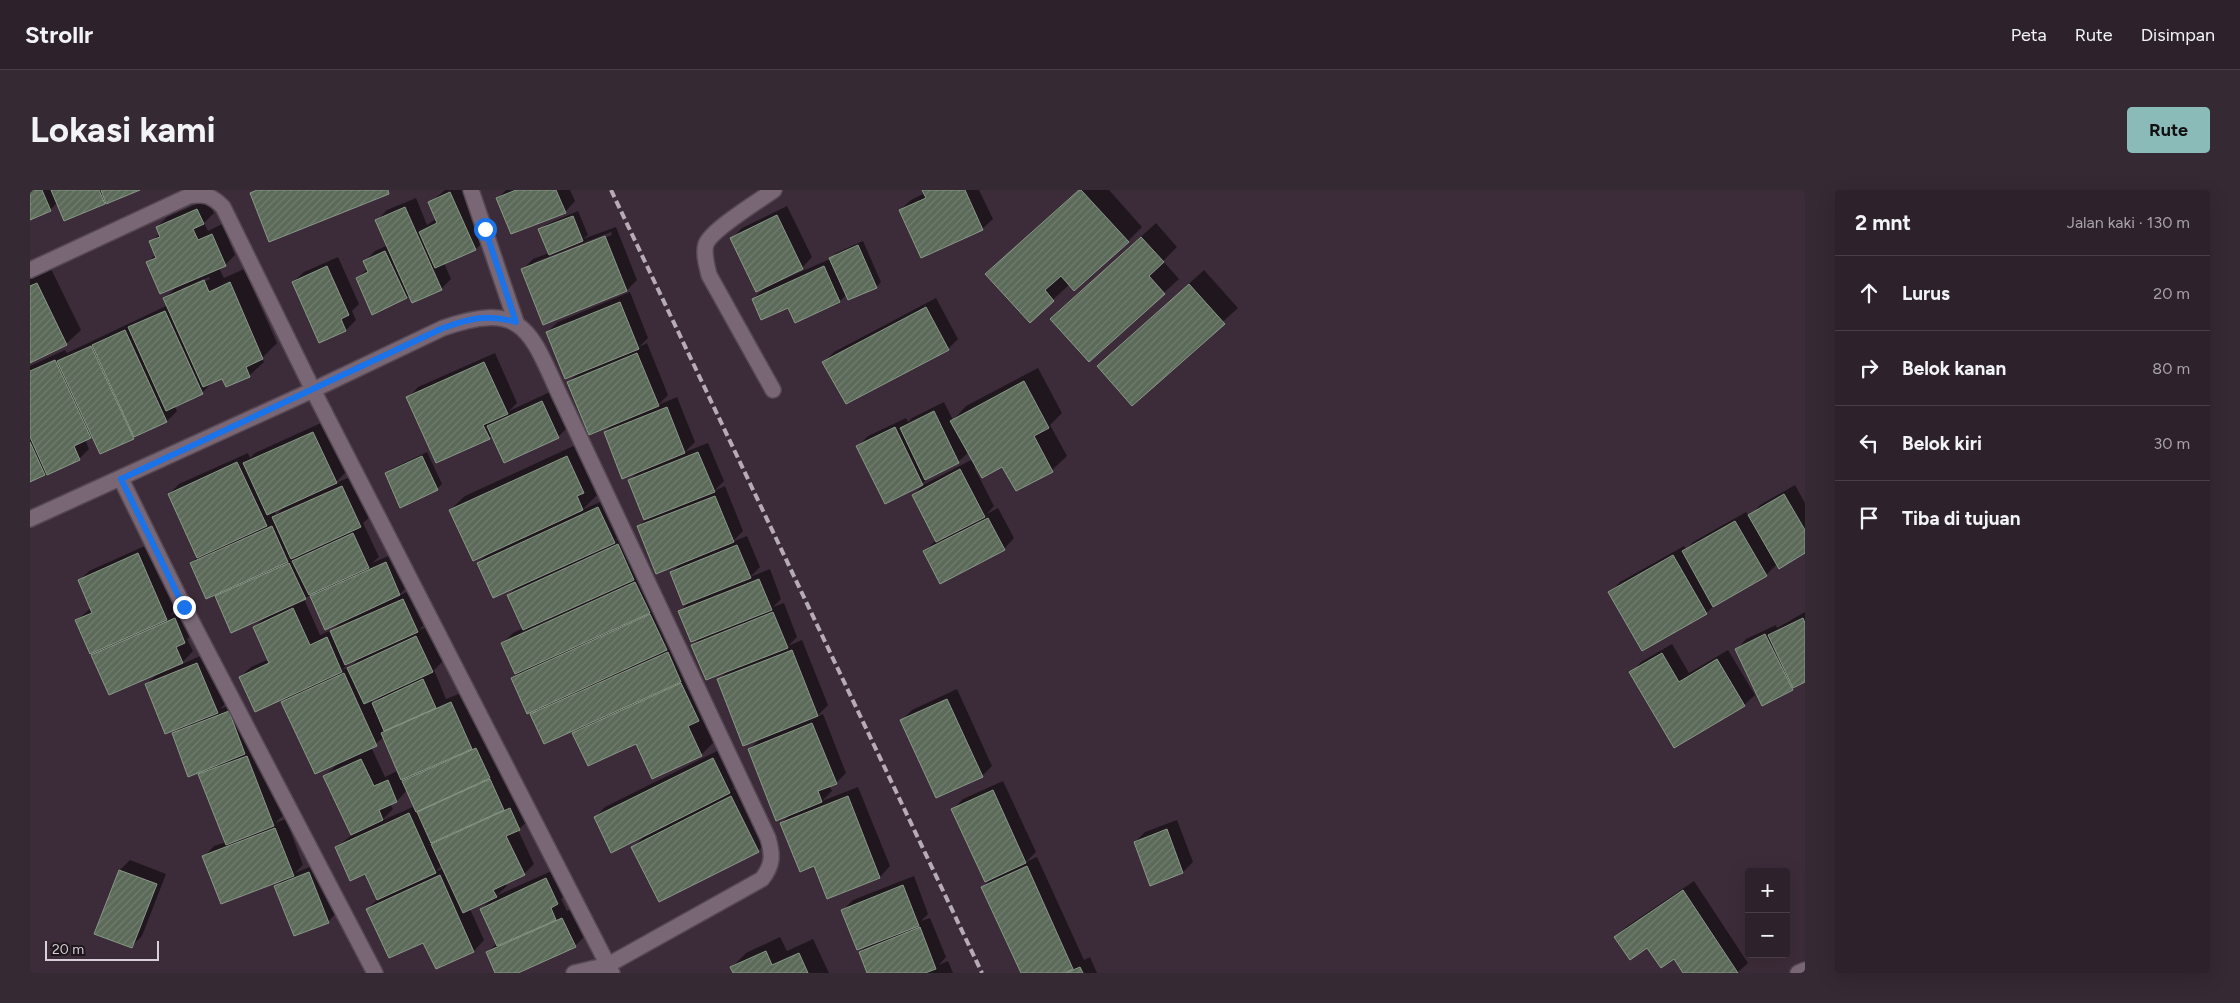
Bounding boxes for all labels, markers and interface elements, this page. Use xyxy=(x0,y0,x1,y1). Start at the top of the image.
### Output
text: Strollr xyxy=(25,20,93,49)
text: Peta xyxy=(2011,24,2047,46)
text: Rute xyxy=(2075,24,2113,46)
text: Disimpan xyxy=(2141,24,2215,46)
button: Rute xyxy=(2127,107,2210,153)
text: Lokasi kami xyxy=(30,109,216,151)
text: 2 mnt xyxy=(1855,210,1911,235)
text: Jalan kaki · 130 m xyxy=(2067,213,2190,232)
route start xyxy=(474,218,497,241)
icon: ahead xyxy=(1855,279,1883,307)
text: Lurus xyxy=(1902,282,1950,305)
text: 20 m xyxy=(2153,284,2190,303)
icon: right xyxy=(1855,354,1883,382)
text: Belok kanan xyxy=(1902,357,2006,380)
text: 80 m xyxy=(2152,359,2190,378)
icon: left xyxy=(1855,429,1883,457)
text: Belok kiri xyxy=(1902,432,1982,455)
text: 30 m xyxy=(2153,434,2190,453)
icon: arrive xyxy=(1855,504,1883,532)
text: Tiba di tujuan xyxy=(1902,507,2021,530)
route end xyxy=(173,596,196,619)
map controls xyxy=(1745,868,1790,958)
button: + xyxy=(1745,868,1790,913)
button: − xyxy=(1745,913,1790,958)
scale bar xyxy=(45,938,159,961)
text: 20 m xyxy=(52,941,84,958)

